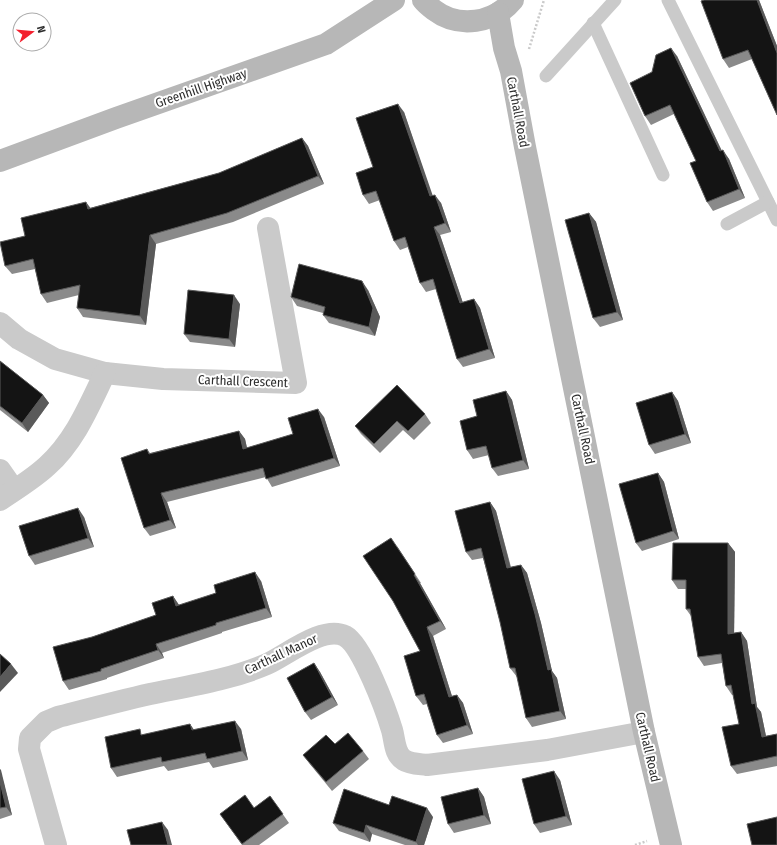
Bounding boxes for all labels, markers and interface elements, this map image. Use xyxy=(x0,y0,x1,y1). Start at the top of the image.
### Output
north arrow xyxy=(12,12,52,52)
text: N xyxy=(34,24,48,34)
street label: Greenhill Highway xyxy=(153,65,249,111)
street label: Carthall Road xyxy=(504,75,532,149)
street label: Carthall Crescent xyxy=(198,372,289,390)
street label: Carthall Road xyxy=(568,392,598,466)
street label: Carthall Manor xyxy=(242,630,320,677)
street label: Carthall Road xyxy=(633,710,663,784)

